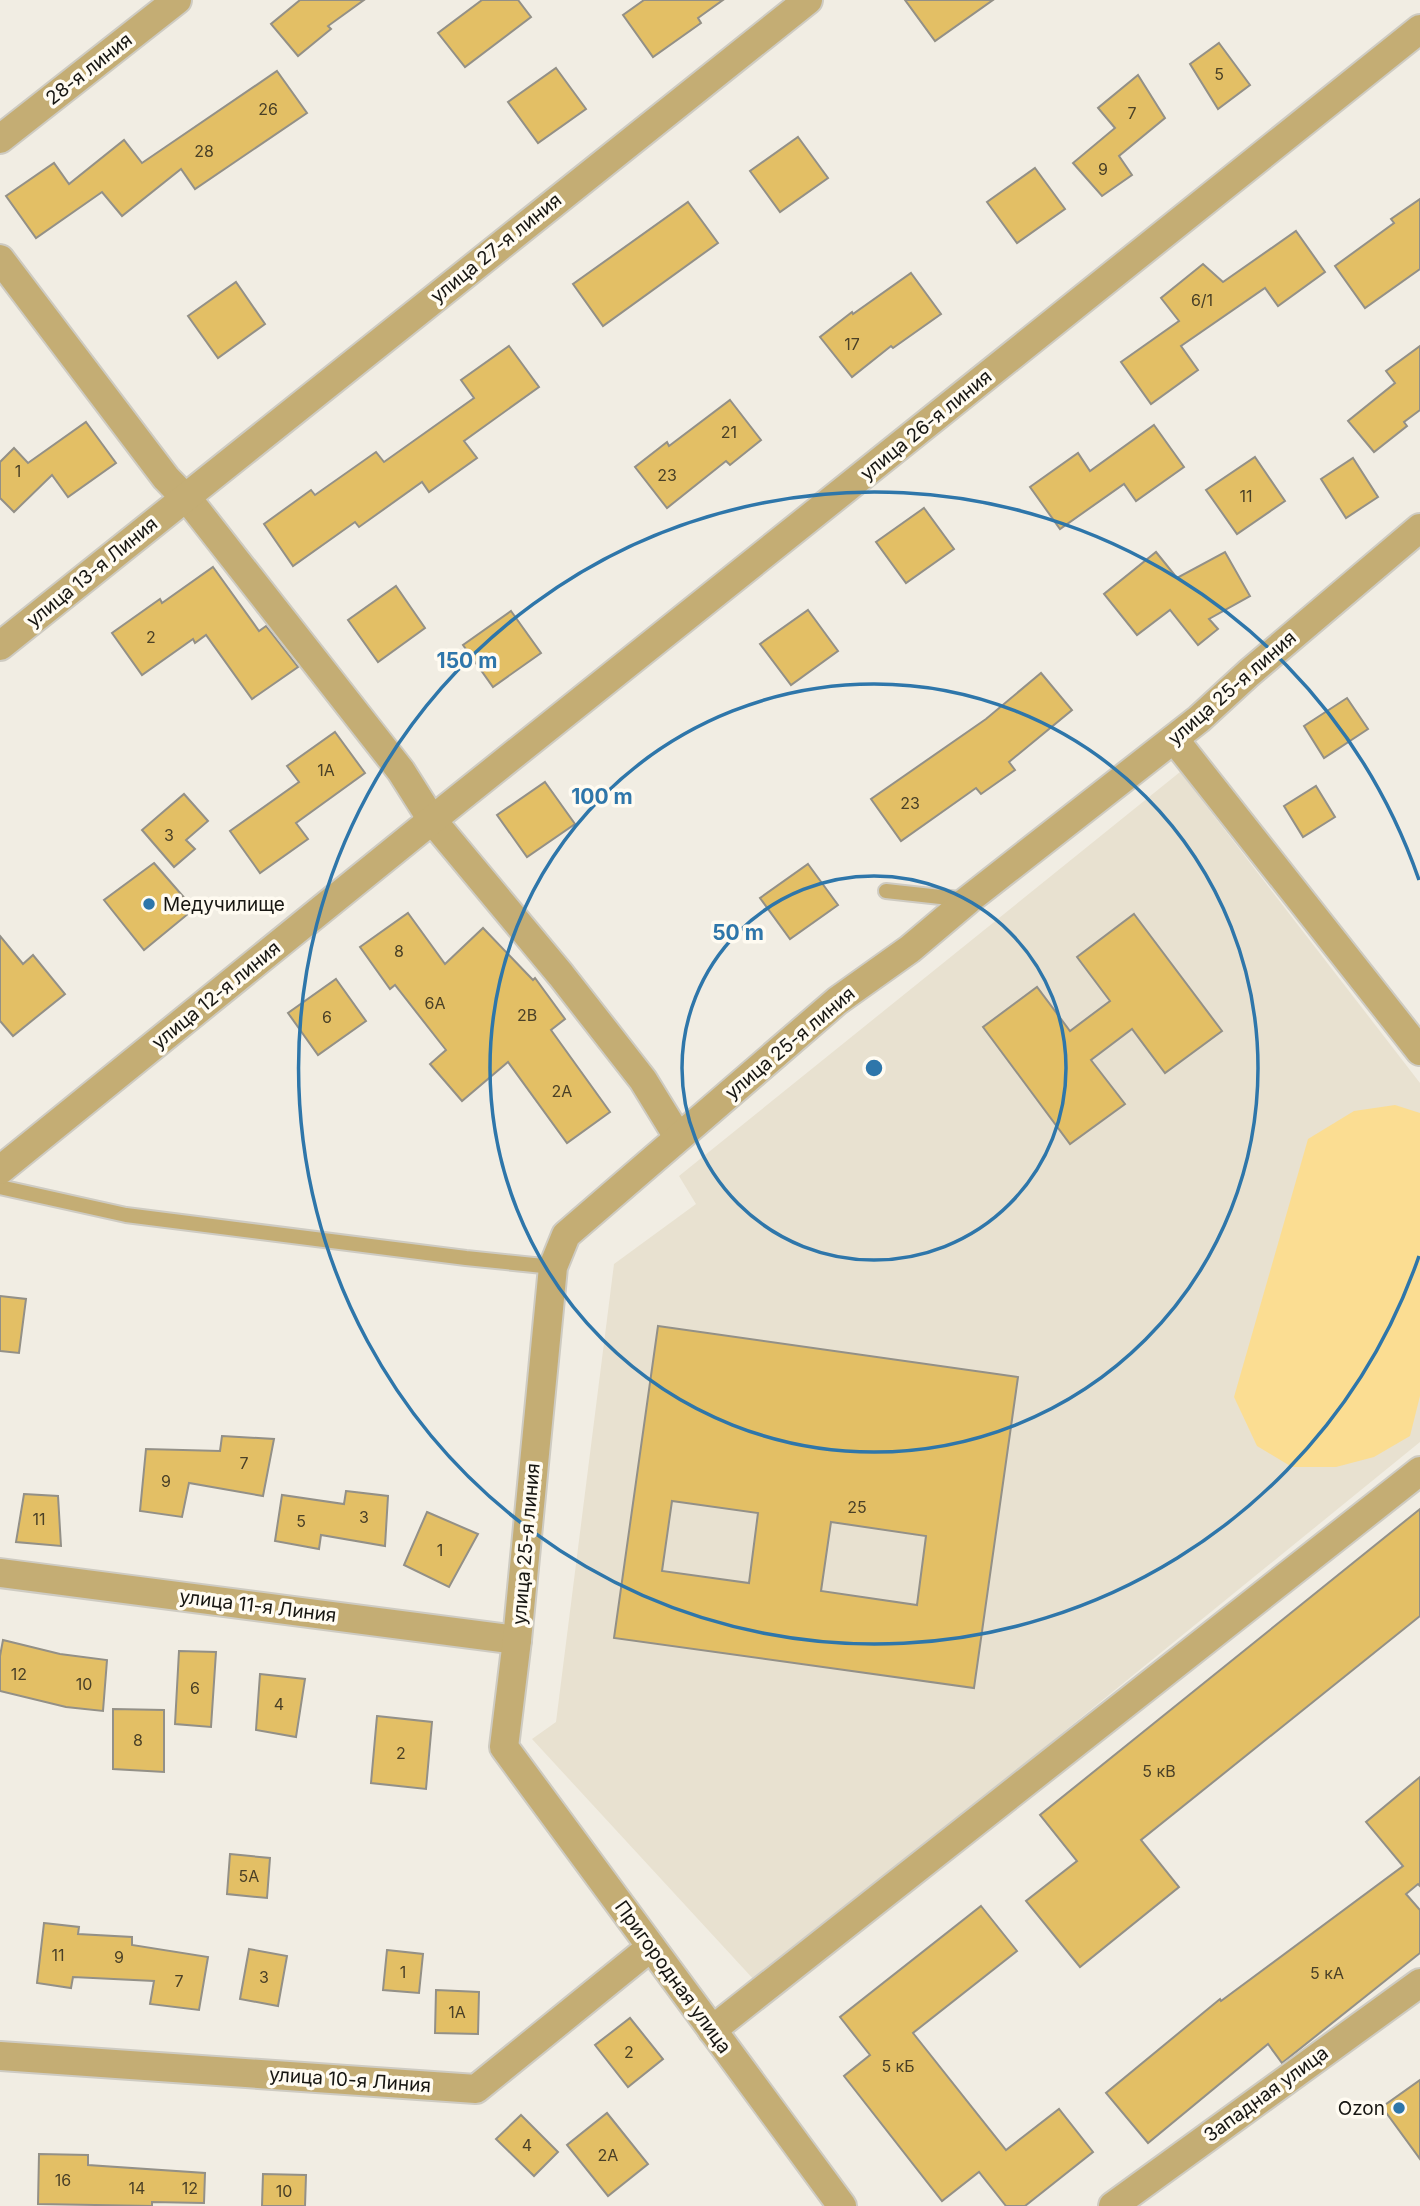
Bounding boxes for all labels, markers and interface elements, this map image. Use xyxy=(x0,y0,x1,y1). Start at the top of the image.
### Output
street label: 28-я линия xyxy=(41,28,137,110)
house number: 5 xyxy=(1214,64,1224,84)
house number: 26 xyxy=(258,99,278,119)
house number: 7 xyxy=(1127,103,1137,123)
house number: 28 xyxy=(194,141,214,161)
house number: 9 xyxy=(1098,159,1108,179)
street label: улица 27-я линия xyxy=(426,188,566,308)
house number: 6/1 xyxy=(1191,290,1213,310)
house number: 17 xyxy=(844,334,860,354)
street label: улица 26-я линия xyxy=(856,365,996,485)
house number: 21 xyxy=(721,422,737,442)
house number: 1 xyxy=(15,461,21,481)
house number: 23 xyxy=(657,465,677,485)
house number: 11 xyxy=(1239,486,1253,506)
street label: улица 13-я Линия xyxy=(22,512,162,632)
street label: улица 25-я линия xyxy=(1163,626,1301,750)
house number: 2 xyxy=(146,627,156,647)
text: 150 m xyxy=(437,648,497,673)
house number: 1А xyxy=(317,760,335,780)
text: 100 m xyxy=(571,784,633,809)
house number: 23 xyxy=(900,793,920,813)
house number: 3 xyxy=(164,825,174,845)
place label: Медучилище xyxy=(163,893,285,916)
marker: Медучилище xyxy=(141,896,157,912)
text: 50 m xyxy=(712,920,764,945)
street label: улица 12-я линия xyxy=(147,936,285,1054)
house number: 8 xyxy=(394,941,404,961)
street label: улица 25-я линия xyxy=(720,982,860,1104)
house number: 6А xyxy=(425,993,445,1013)
house number: 2В xyxy=(517,1005,537,1025)
house number: 6 xyxy=(322,1007,332,1027)
centre of rings xyxy=(862,1056,886,1080)
house number: 2А xyxy=(552,1081,572,1101)
house number: 7 xyxy=(239,1453,249,1473)
street label: улица 25-я линия xyxy=(507,1462,545,1626)
house number: 9 xyxy=(161,1471,171,1491)
house number: 25 xyxy=(847,1497,867,1517)
house number: 3 xyxy=(359,1507,369,1527)
house number: 11 xyxy=(32,1509,46,1529)
house number: 5 xyxy=(296,1511,306,1531)
house number: 1 xyxy=(437,1540,443,1560)
street label: улица 11-я Линия xyxy=(178,1585,338,1627)
house number: 12 xyxy=(11,1664,27,1684)
house number: 10 xyxy=(76,1674,92,1694)
house number: 6 xyxy=(190,1678,200,1698)
house number: 4 xyxy=(274,1694,284,1714)
house number: 8 xyxy=(133,1730,143,1750)
house number: 2 xyxy=(396,1743,406,1763)
house number: 5 кВ xyxy=(1142,1761,1176,1781)
house number: 5А xyxy=(239,1866,259,1886)
street label: Пригородная улица xyxy=(610,1896,736,2058)
house number: 11 xyxy=(51,1945,65,1965)
house number: 9 xyxy=(114,1947,124,1967)
house number: 1 xyxy=(400,1962,406,1982)
house number: 5 кА xyxy=(1310,1963,1344,1983)
house number: 3 xyxy=(259,1967,269,1987)
house number: 7 xyxy=(174,1971,184,1991)
house number: 1А xyxy=(448,2002,466,2022)
street label: Западная улица xyxy=(1199,2041,1333,2147)
house number: 2 xyxy=(624,2042,634,2062)
house number: 5 кБ xyxy=(881,2056,915,2076)
street label: улица 10-я Линия xyxy=(268,2063,432,2097)
place label: Ozon xyxy=(1338,2097,1385,2120)
marker: Ozon xyxy=(1391,2100,1407,2116)
house number: 4 xyxy=(522,2135,532,2155)
house number: 2А xyxy=(598,2145,618,2165)
house number: 16 xyxy=(55,2170,71,2190)
house number: 14 xyxy=(129,2178,145,2198)
house number: 12 xyxy=(182,2178,198,2198)
house number: 10 xyxy=(276,2181,292,2201)

